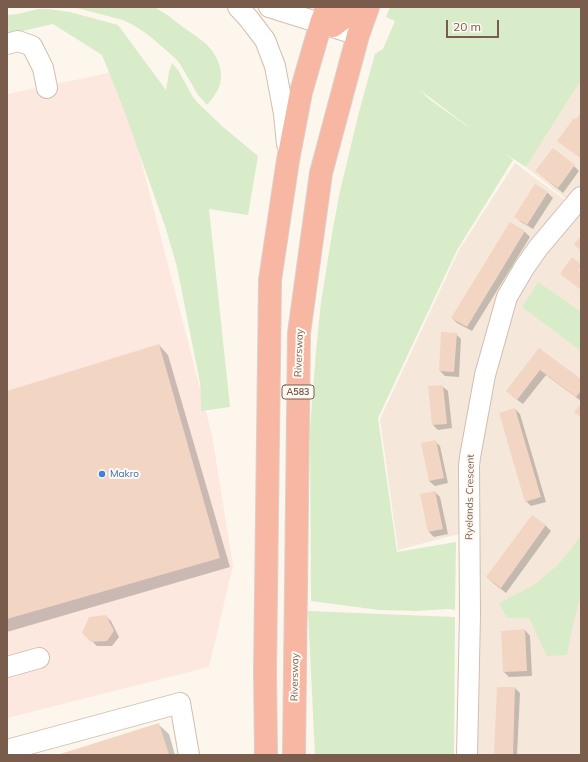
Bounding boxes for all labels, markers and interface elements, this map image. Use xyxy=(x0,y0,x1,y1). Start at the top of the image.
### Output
scale bar xyxy=(448,12,501,38)
text: 20 m xyxy=(453,19,481,34)
street label: Riversway xyxy=(292,329,306,377)
road number: A583 xyxy=(282,385,314,399)
street label: Ryelands Crescent xyxy=(463,454,477,540)
place label: Makro xyxy=(110,468,139,480)
marker: Makro xyxy=(97,469,107,479)
street label: Riversway xyxy=(289,653,301,701)

